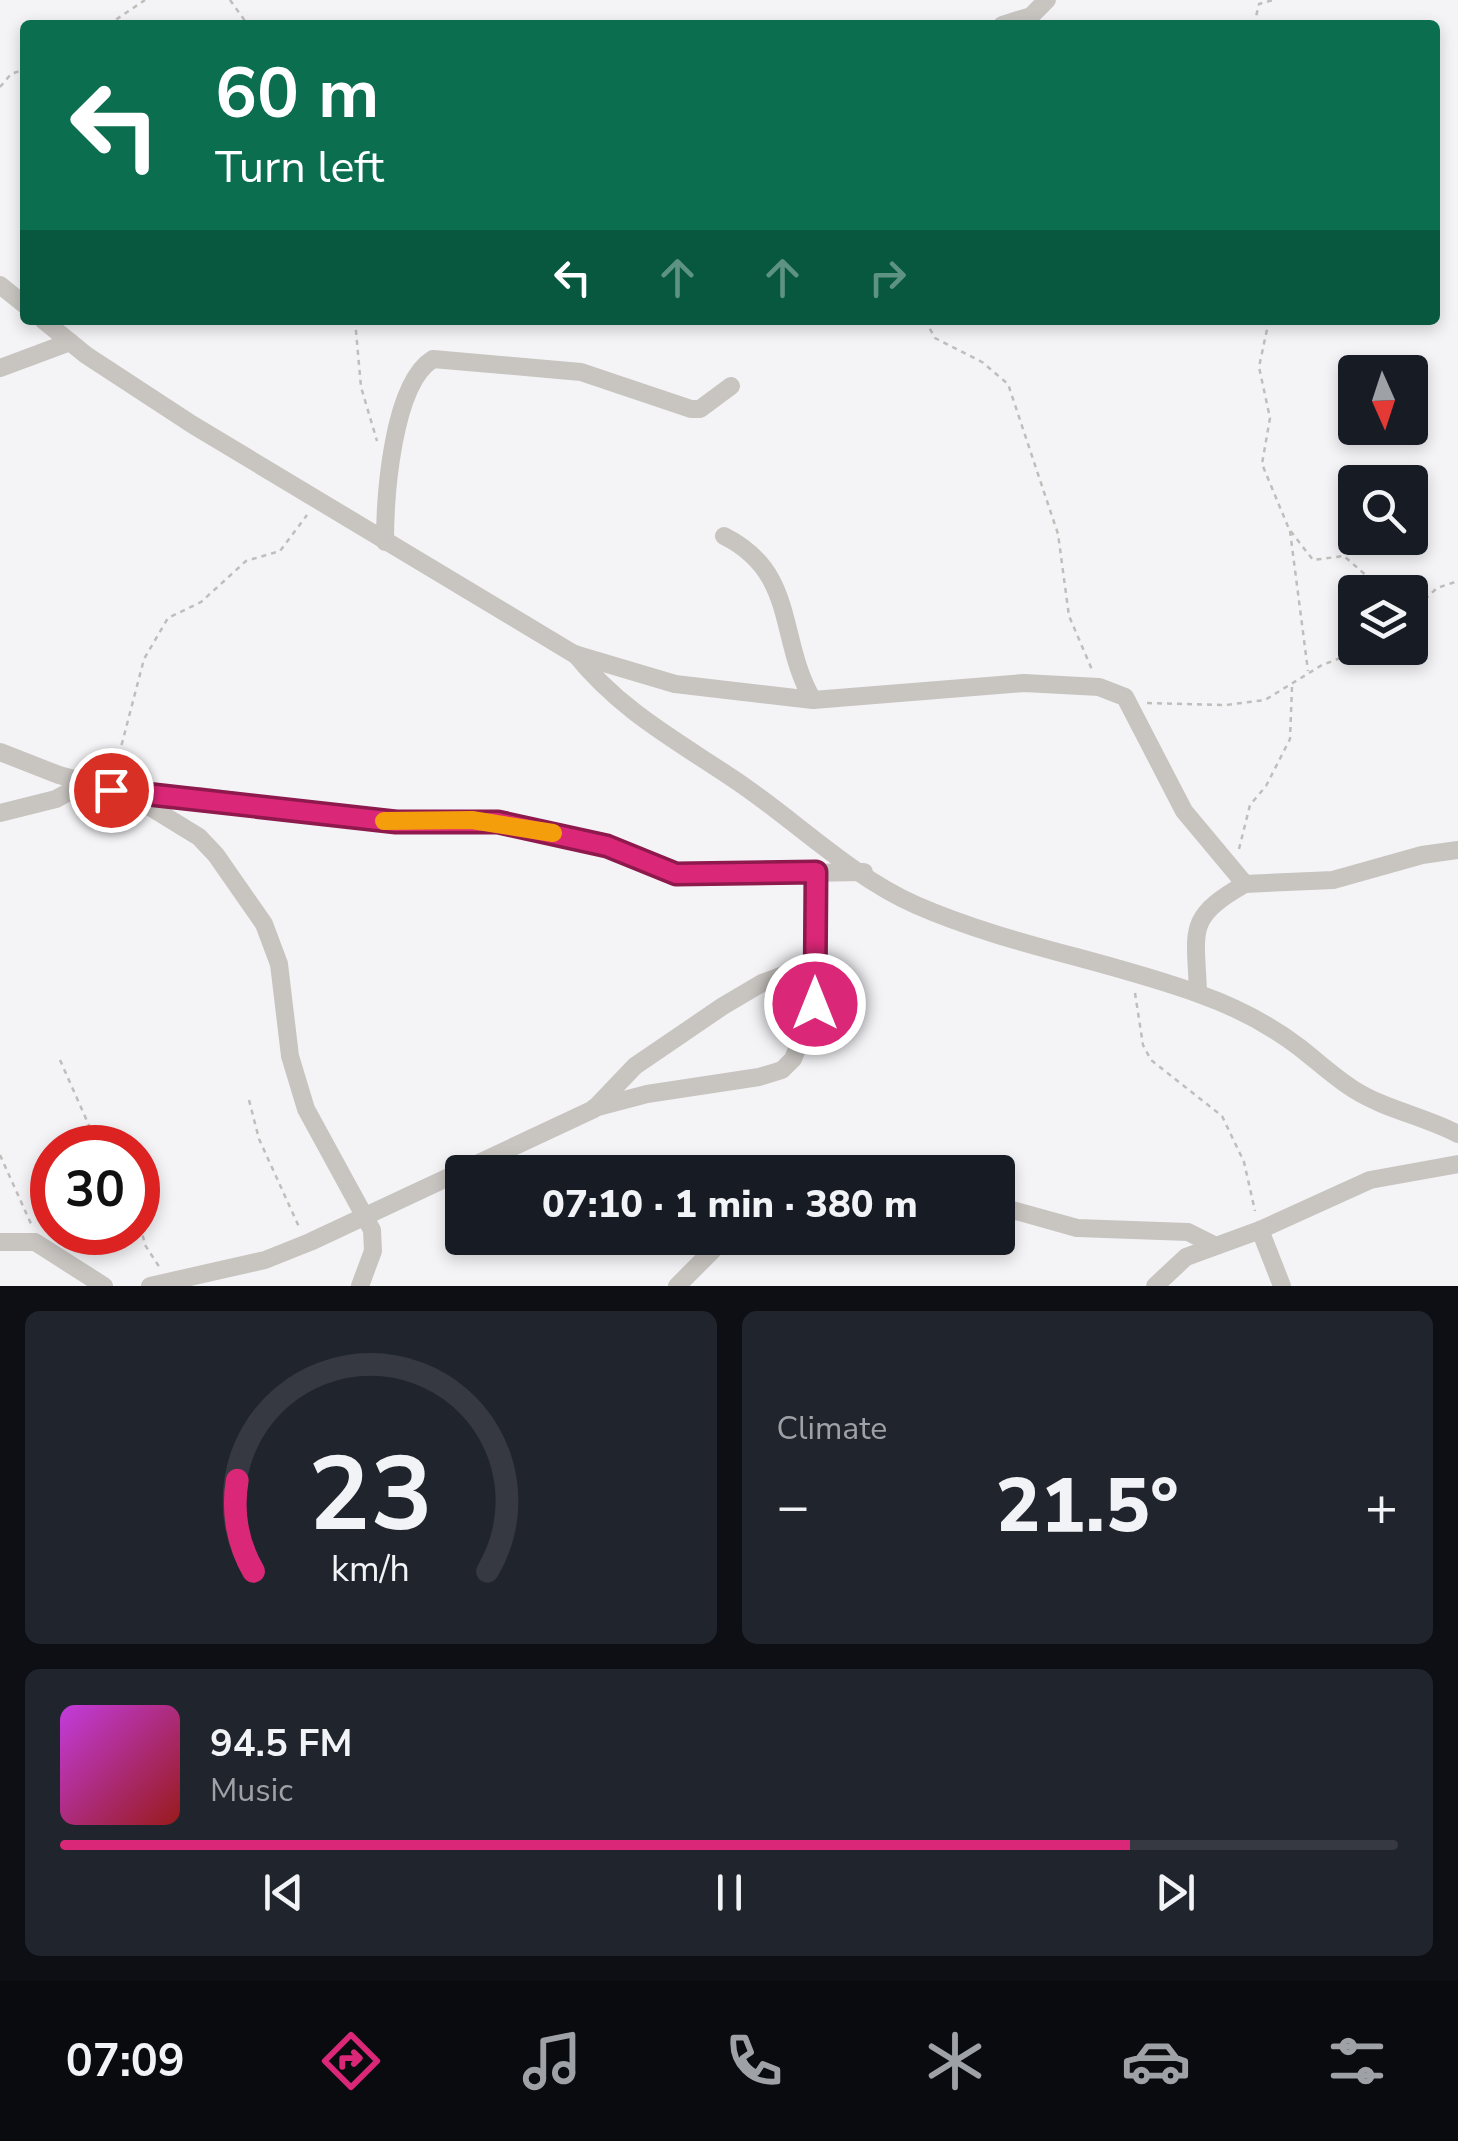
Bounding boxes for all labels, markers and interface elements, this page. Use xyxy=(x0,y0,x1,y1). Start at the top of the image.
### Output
text: 60 m xyxy=(215,46,379,142)
icon: left xyxy=(50,60,180,190)
text: Turn left xyxy=(215,137,384,198)
icon: left xyxy=(545,250,600,305)
icon: ahead xyxy=(650,250,705,305)
icon: ahead xyxy=(755,250,810,305)
icon: right xyxy=(860,250,915,305)
north arrow xyxy=(1338,355,1428,445)
map controls xyxy=(1338,355,1428,665)
button: search xyxy=(1338,465,1428,555)
button: layers xyxy=(1338,575,1428,665)
pin xyxy=(69,748,154,833)
icon: arrive xyxy=(84,763,139,818)
position arrow xyxy=(763,952,867,1056)
speed limit sign: 30 xyxy=(30,1125,160,1255)
text: 07:10 · 1 min · 380 m xyxy=(542,1179,918,1230)
text: Climate xyxy=(777,1407,887,1450)
text: 23 xyxy=(308,1424,433,1566)
text: 21.5° xyxy=(996,1455,1179,1557)
text: − xyxy=(777,1469,810,1544)
text: + xyxy=(1365,1469,1398,1544)
text: km/h xyxy=(331,1545,410,1594)
text: 94.5 FM xyxy=(210,1718,352,1769)
text: Music xyxy=(210,1769,293,1812)
icon: previous xyxy=(256,1865,311,1920)
icon: pause xyxy=(702,1865,757,1920)
icon: next xyxy=(1148,1865,1203,1920)
icon: directions xyxy=(316,2026,386,2096)
icon: music xyxy=(517,2026,587,2096)
icon: phone xyxy=(719,2026,789,2096)
icon: climate xyxy=(920,2026,990,2096)
icon: car xyxy=(1121,2026,1191,2096)
icon: filters xyxy=(1322,2026,1392,2096)
text: 07:09 xyxy=(66,2031,185,2092)

